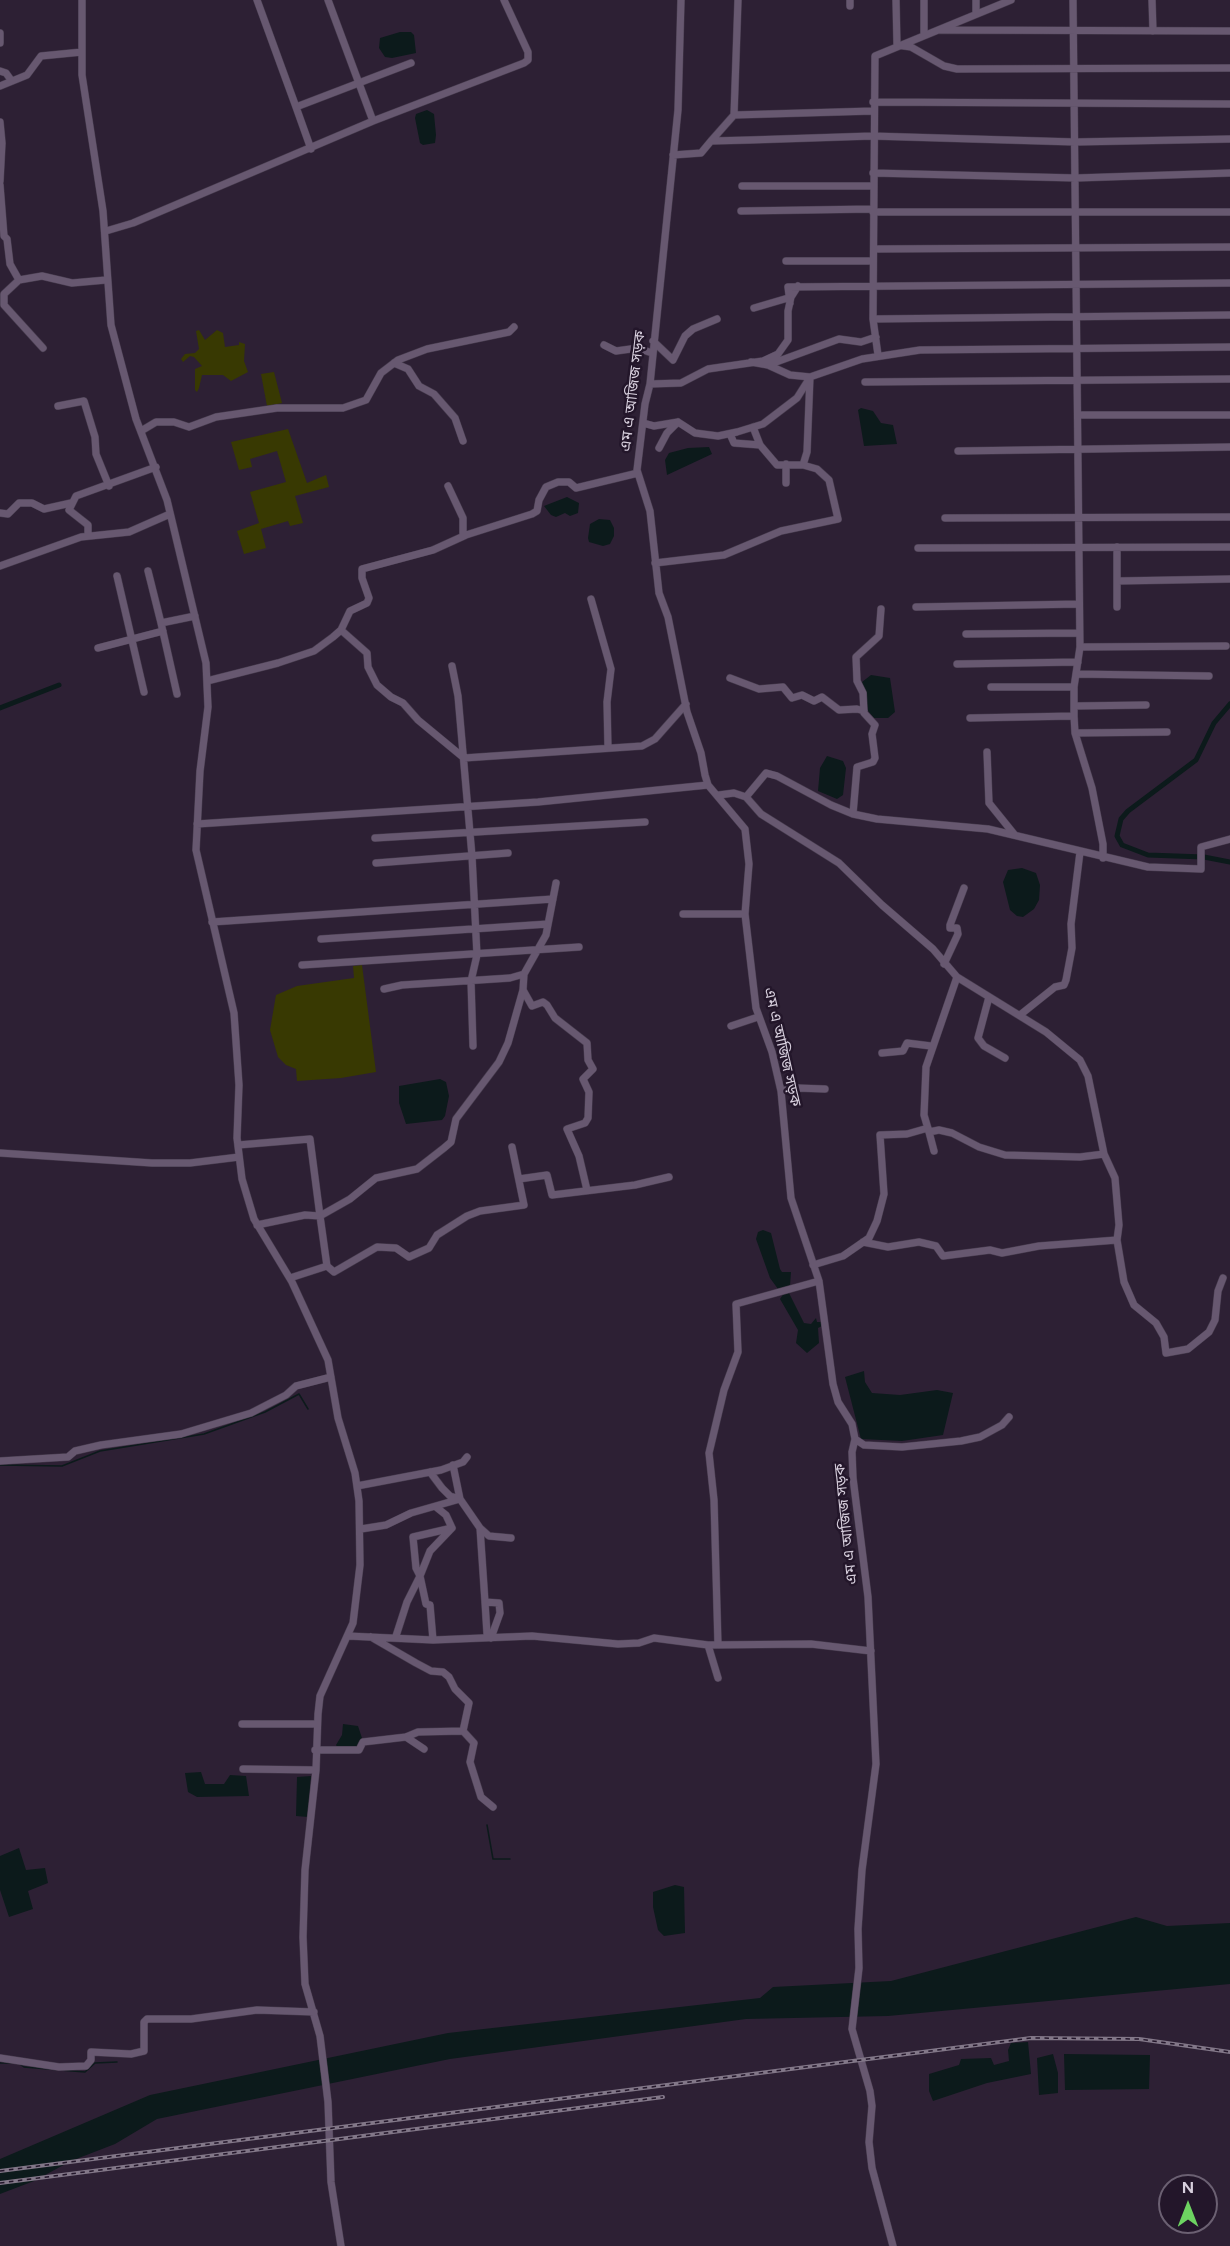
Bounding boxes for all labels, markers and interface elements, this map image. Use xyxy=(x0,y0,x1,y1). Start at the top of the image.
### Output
street label: এম এ আজিজ সড়ক xyxy=(617,330,649,452)
street label: এম এ আজিজ সড়ক xyxy=(760,986,804,1108)
street label: এম এ আজিজ সড়ক xyxy=(831,1463,861,1585)
north arrow xyxy=(1158,2174,1218,2234)
text: N xyxy=(1182,2178,1194,2197)

